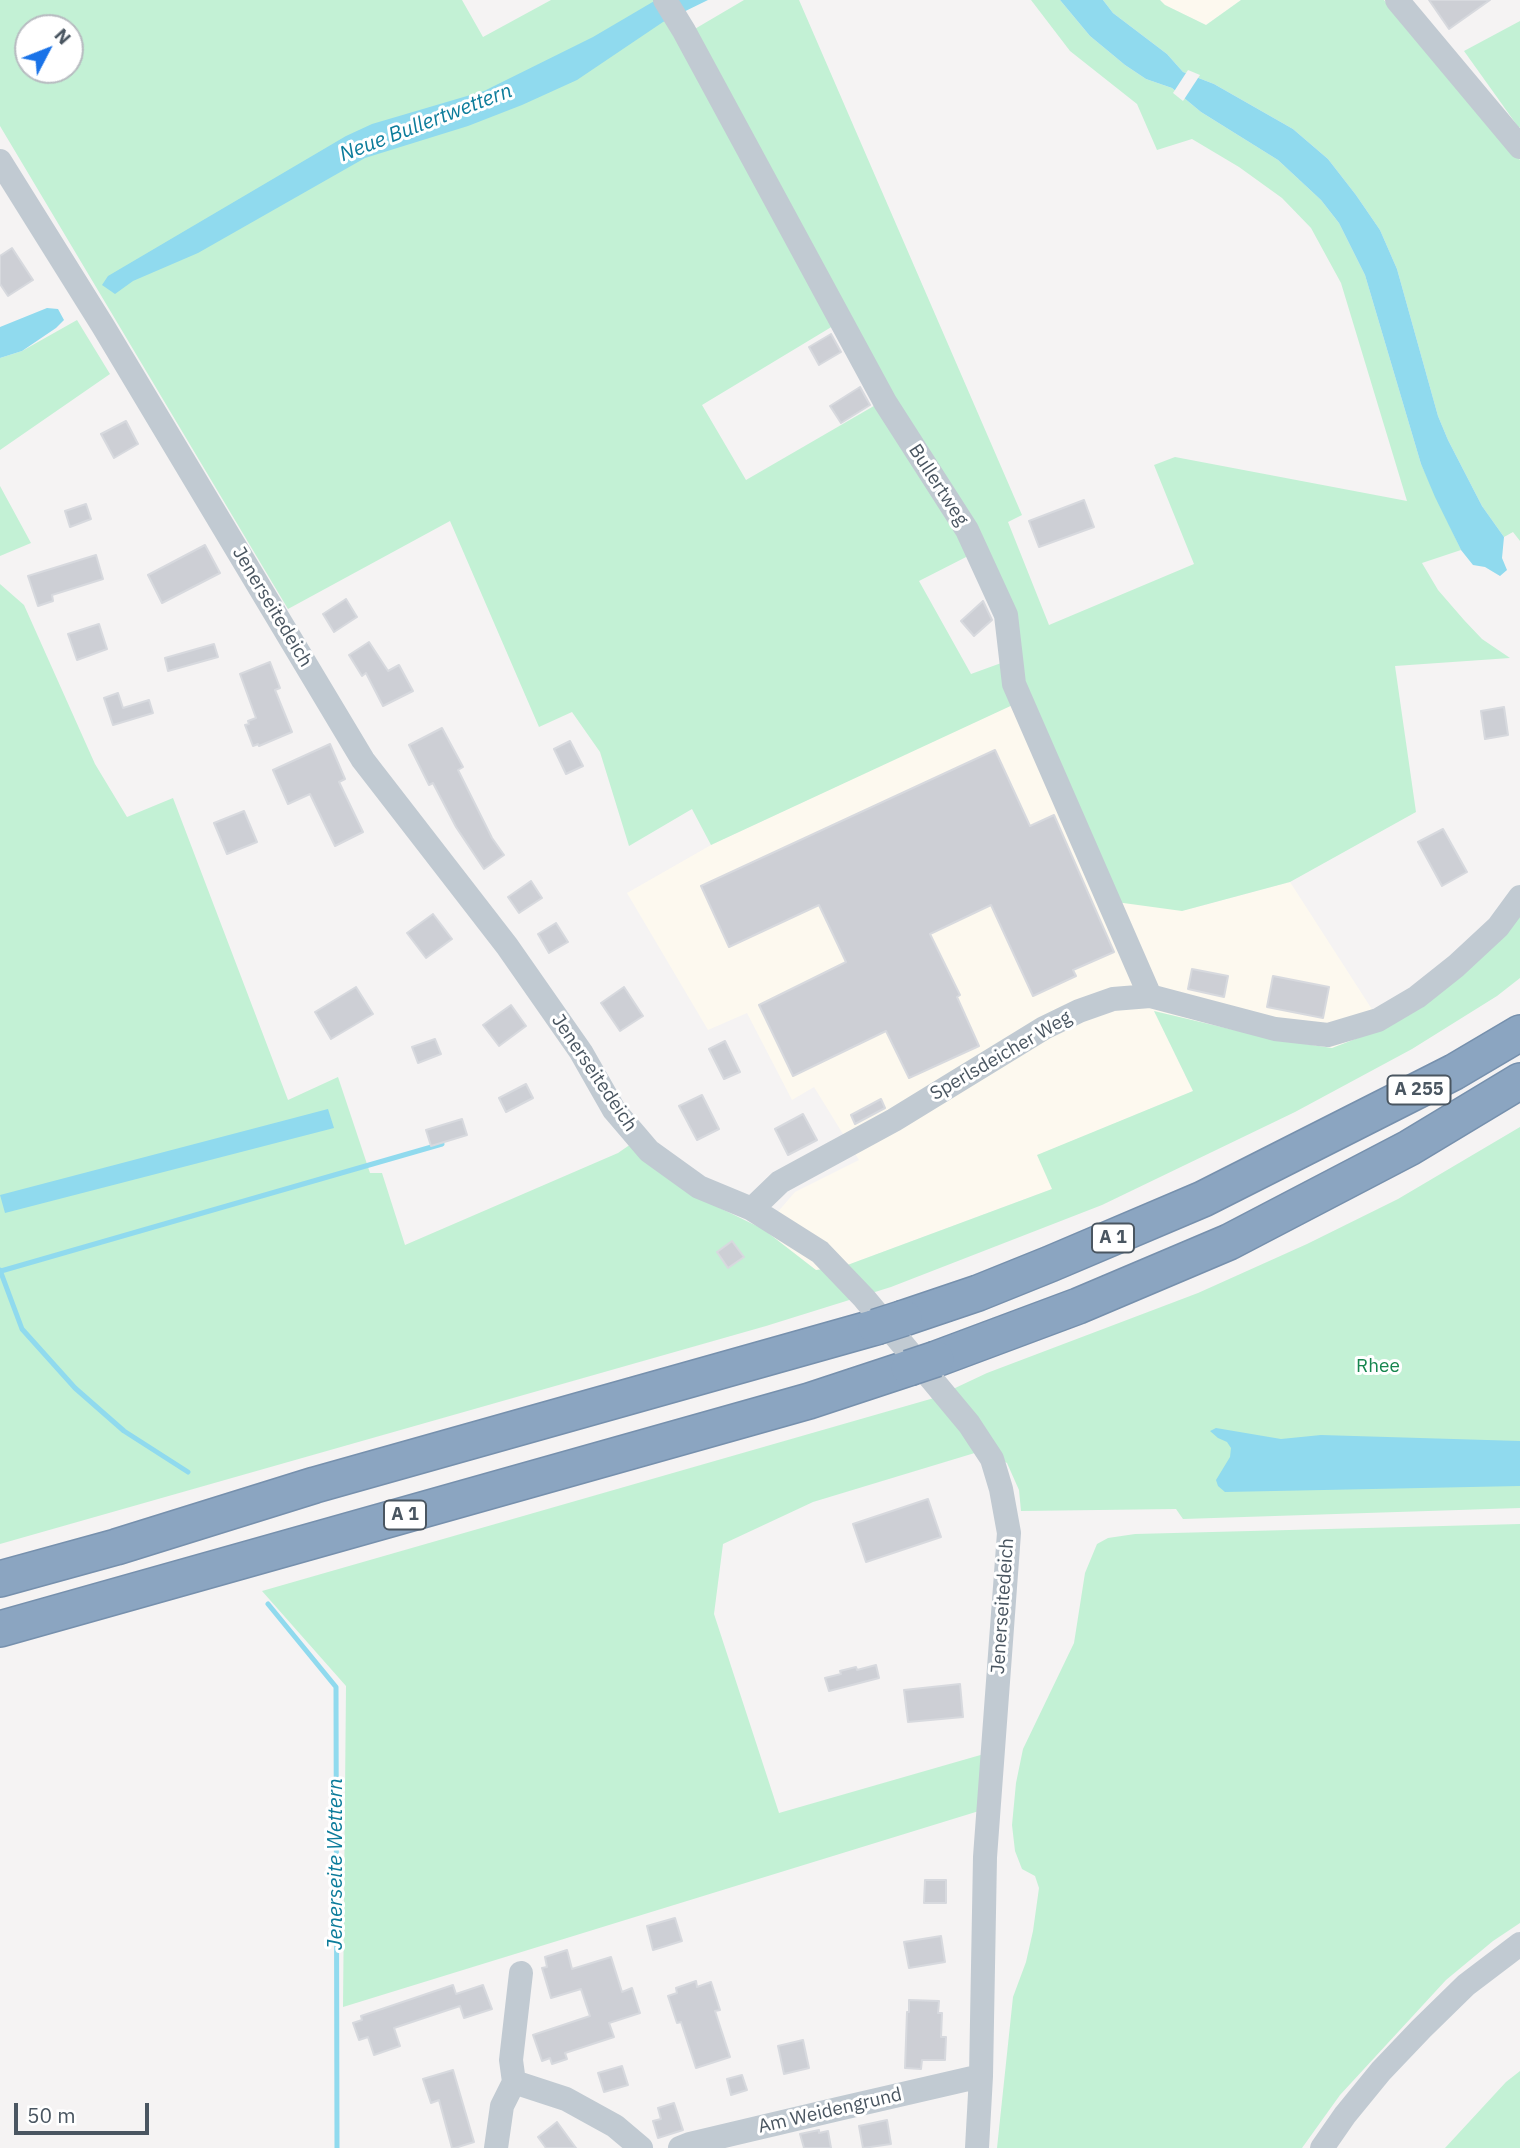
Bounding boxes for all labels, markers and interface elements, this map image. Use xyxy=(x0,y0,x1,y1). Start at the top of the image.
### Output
north arrow xyxy=(14,14,84,84)
text: N xyxy=(50,23,77,49)
water label: Neue Bullertwettern xyxy=(336,78,516,168)
street label: Bullertweg xyxy=(903,440,973,530)
street label: Jenerseitedeich xyxy=(227,543,317,671)
street label: Sperlsdeicher Weg xyxy=(926,1006,1076,1106)
street label: Jenerseitedeich xyxy=(546,1010,642,1136)
road number: A 255 xyxy=(1388,1076,1450,1105)
road number: A 1 xyxy=(1092,1224,1134,1252)
park label: Rhee xyxy=(1356,1356,1400,1378)
road number: A 1 xyxy=(384,1500,426,1530)
street label: Jenerseitedeich xyxy=(987,1537,1019,1675)
water label: Jenerseite Wettern xyxy=(323,1778,349,1950)
street label: Am Weidengrund xyxy=(756,2083,904,2139)
scale bar xyxy=(18,2088,152,2132)
text: 50 m xyxy=(27,2101,76,2129)

